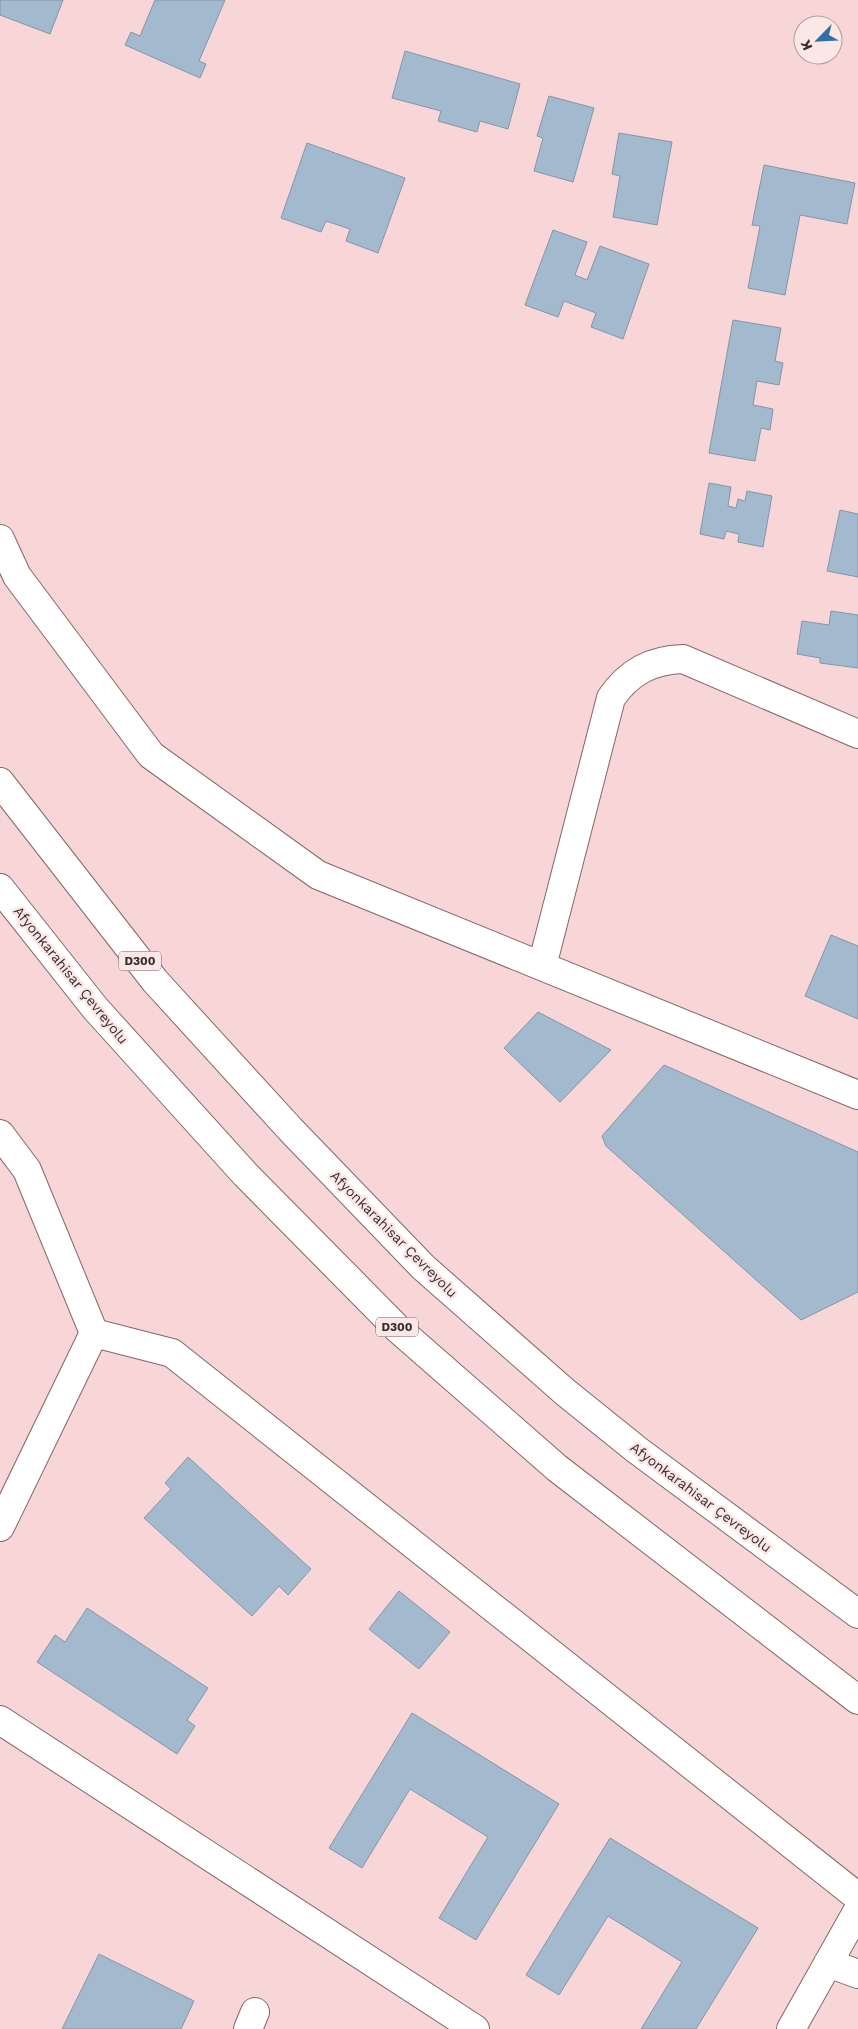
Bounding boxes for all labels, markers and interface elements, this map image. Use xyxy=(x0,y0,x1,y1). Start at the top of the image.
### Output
north arrow xyxy=(793,15,843,65)
text: K xyxy=(797,37,815,53)
street label: Afyonkarahisar Çevreyolu xyxy=(11,903,131,1047)
road number: D300 xyxy=(119,951,161,970)
street label: Afyonkarahisar Çevreyolu xyxy=(327,1167,461,1301)
road number: D300 xyxy=(376,1318,418,1336)
street label: Afyonkarahisar Çevreyolu xyxy=(627,1439,775,1555)

